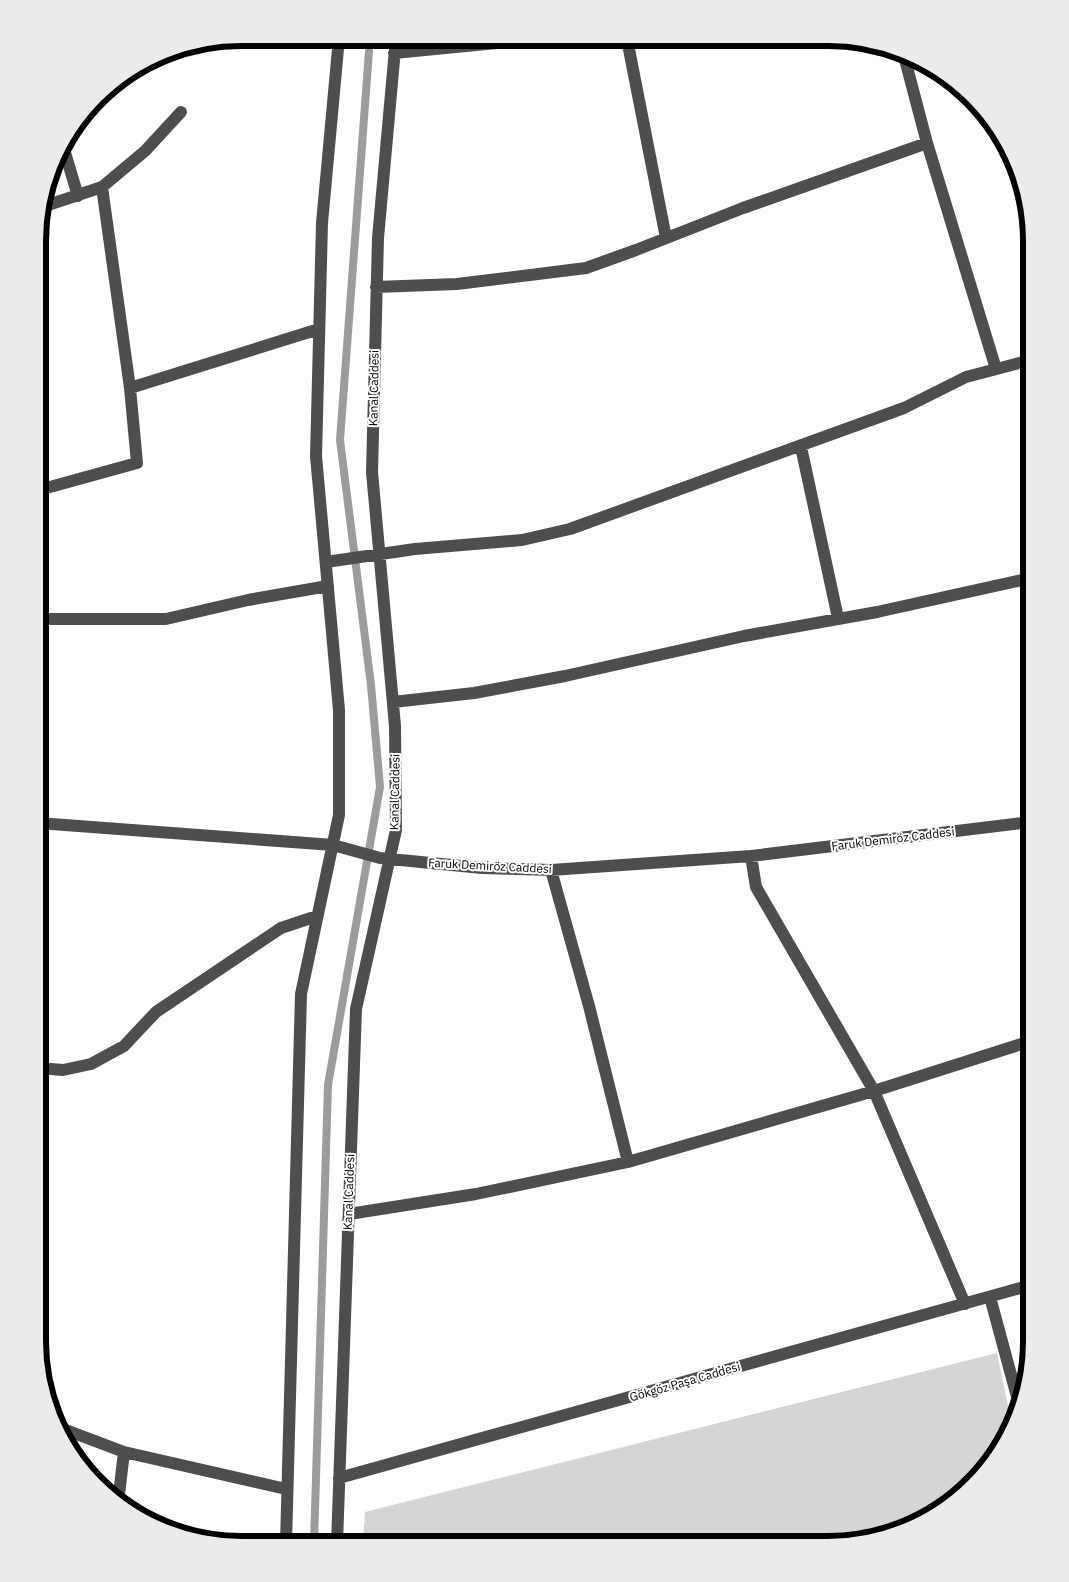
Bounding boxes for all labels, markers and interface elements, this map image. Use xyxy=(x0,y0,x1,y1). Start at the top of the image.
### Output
street label: Kanal Caddesi xyxy=(365,350,382,426)
street label: Kanal Caddesi xyxy=(386,754,403,830)
street label: Faruk Demiröz Caddesi xyxy=(831,824,955,853)
street label: Faruk Demiröz Caddesi xyxy=(428,855,552,876)
street label: Kanal Caddesi xyxy=(340,1154,357,1230)
street label: Gökgöz Paşa Caddesi xyxy=(628,1359,742,1405)

